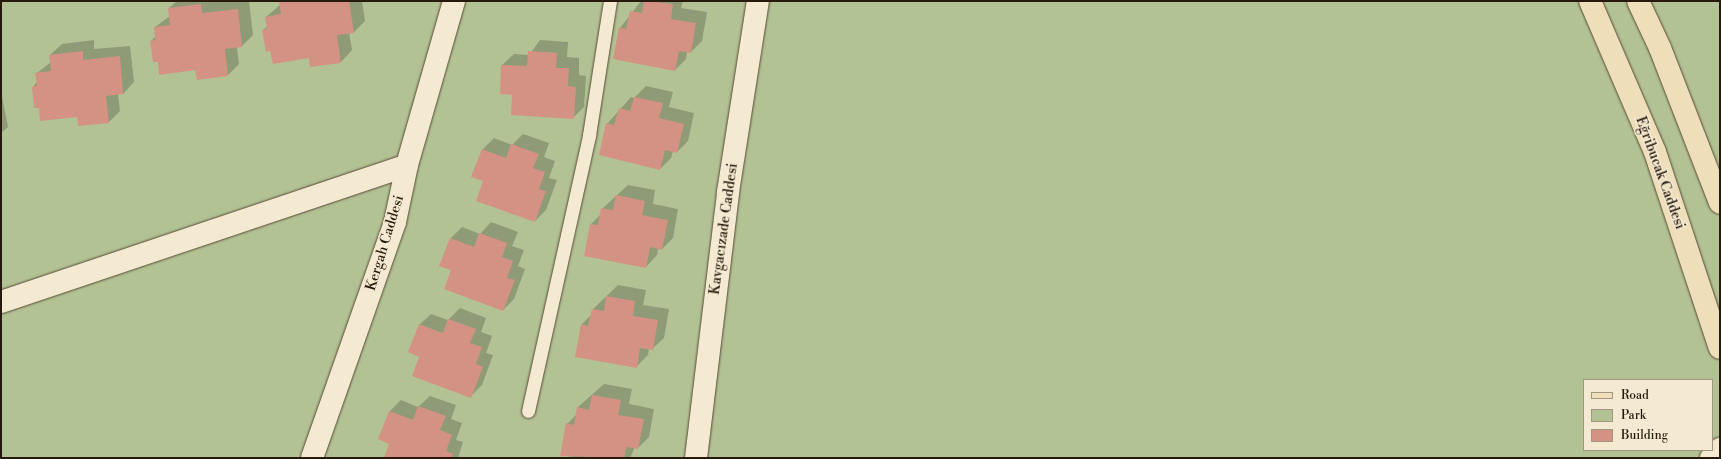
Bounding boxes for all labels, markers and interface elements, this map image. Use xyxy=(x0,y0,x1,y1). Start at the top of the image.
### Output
street label: Eğribucak Caddesi xyxy=(1632,114,1688,232)
street label: Kavgacızade Caddesi xyxy=(706,162,742,296)
street label: Kergah Caddesi xyxy=(362,193,408,293)
legend xyxy=(1583,379,1713,451)
text: Road xyxy=(1621,388,1649,403)
text: Park xyxy=(1621,408,1646,423)
text: Building xyxy=(1621,428,1668,443)

